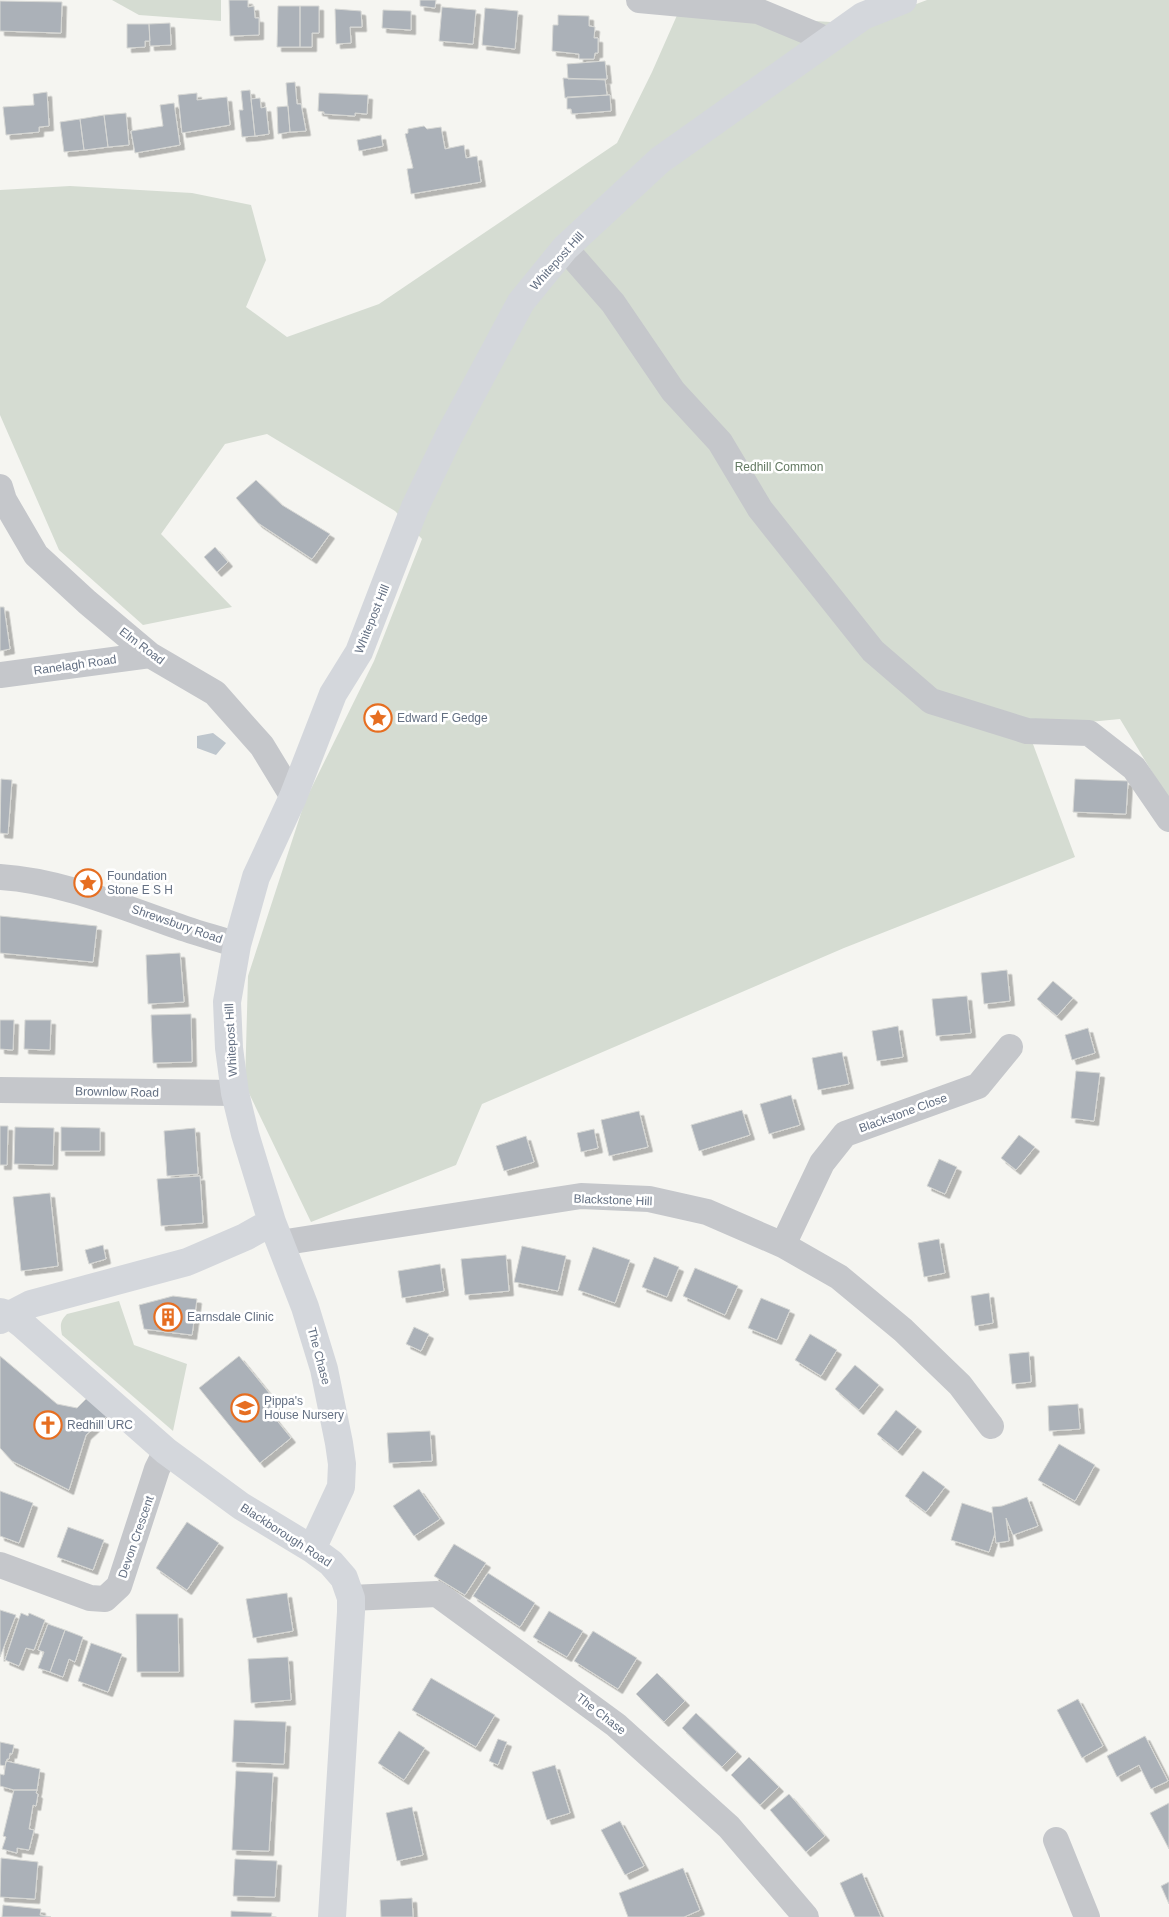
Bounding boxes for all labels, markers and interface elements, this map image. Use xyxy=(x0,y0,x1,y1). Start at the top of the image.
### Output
street label: Whitepost Hill xyxy=(527,229,587,293)
park label: Redhill Common xyxy=(735,460,823,474)
street label: Whitepost Hill xyxy=(352,582,392,656)
street label: Elm Road xyxy=(117,625,167,667)
street label: Ranelagh Road xyxy=(33,652,117,678)
place icon: Edward F Gedge xyxy=(363,703,393,733)
place label: Edward F Gedge xyxy=(397,711,488,725)
place icon: Foundation Stone E S H xyxy=(73,868,103,898)
place label: Foundation Stone E S H xyxy=(107,869,173,897)
street label: Shrewsbury Road xyxy=(130,902,224,946)
street label: Whitepost Hill xyxy=(222,1003,240,1077)
street label: Brownlow Road xyxy=(75,1084,159,1100)
street label: Blackstone Close xyxy=(857,1090,949,1135)
street label: Blackstone Hill xyxy=(573,1192,653,1208)
building icon: Earnsdale Clinic xyxy=(153,1302,183,1332)
place label: Earnsdale Clinic xyxy=(187,1310,274,1324)
street label: The Chase xyxy=(305,1326,333,1386)
school or university icon: Pippa's House Nursery xyxy=(230,1393,260,1423)
place label: Pippa's House Nursery xyxy=(264,1394,344,1422)
church icon: Redhill URC xyxy=(33,1410,63,1440)
place label: Redhill URC xyxy=(67,1418,133,1432)
street label: Devon Crescent xyxy=(115,1493,157,1580)
street label: Blackborough Road xyxy=(238,1500,334,1570)
street label: The Chase xyxy=(574,1690,629,1738)

